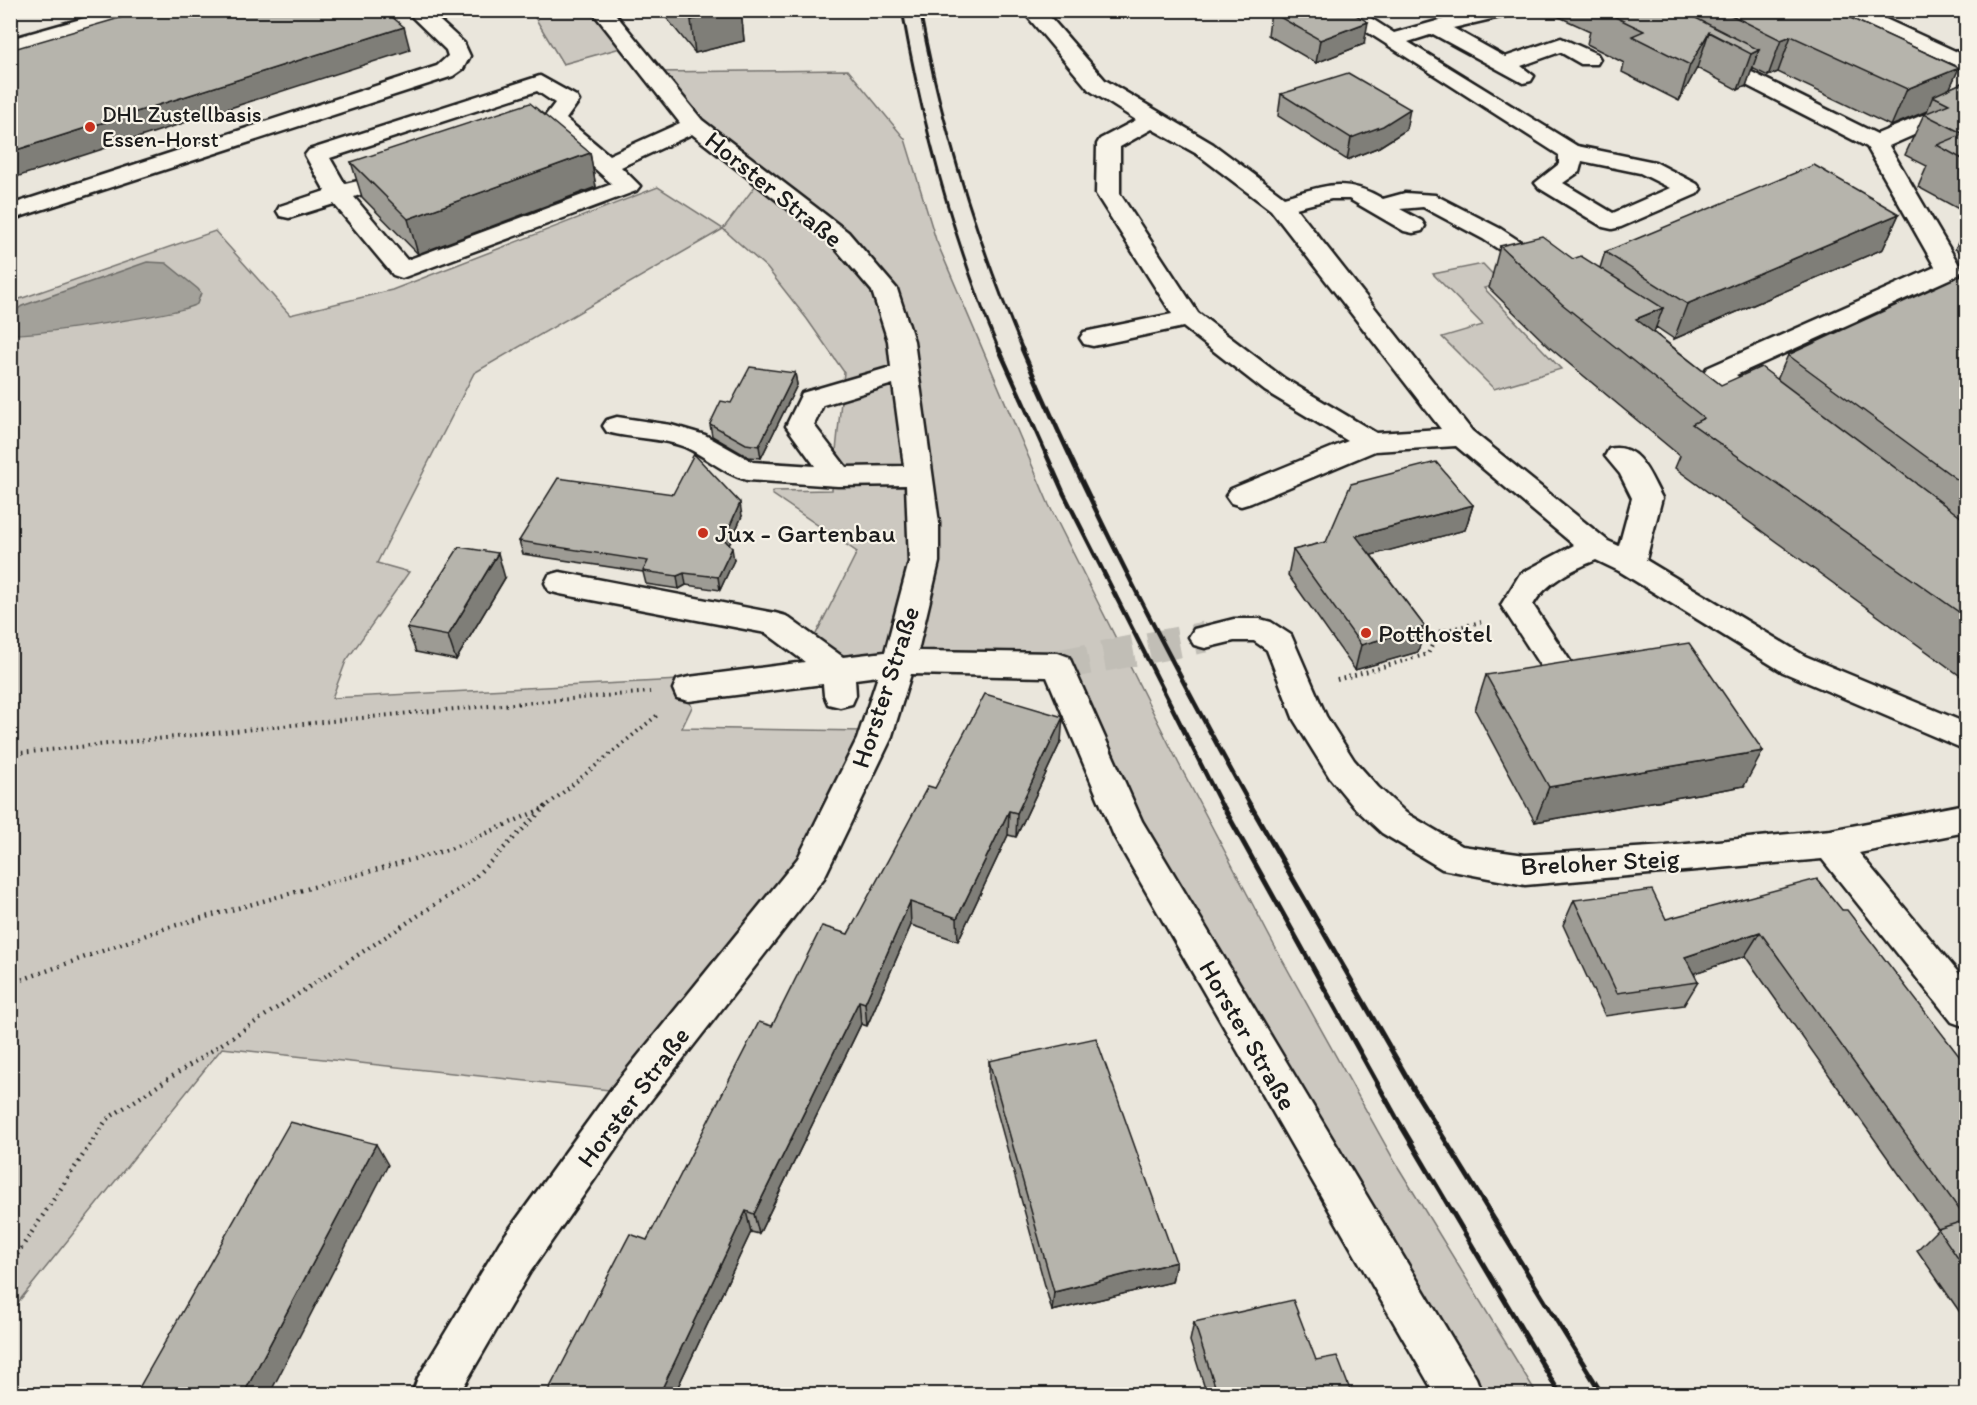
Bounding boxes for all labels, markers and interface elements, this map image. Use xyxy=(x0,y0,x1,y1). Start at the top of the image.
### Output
place label: DHL Zustellbasis Essen-Horst xyxy=(102,101,262,153)
marker: DHL Zustellbasis Essen-Horst xyxy=(83,120,97,134)
street label: Horster Straße xyxy=(699,124,849,254)
place label: Jux - Gartenbau xyxy=(715,517,896,549)
marker: Jux - Gartenbau xyxy=(696,526,710,540)
street label: Horster Straße xyxy=(844,602,926,772)
place label: Potthostel xyxy=(1378,617,1492,649)
marker: Potthostel xyxy=(1359,626,1373,640)
street label: Breloher Steig xyxy=(1520,842,1681,882)
street label: Horster Straße xyxy=(1192,954,1304,1116)
street label: Horster Straße xyxy=(570,1020,696,1174)

